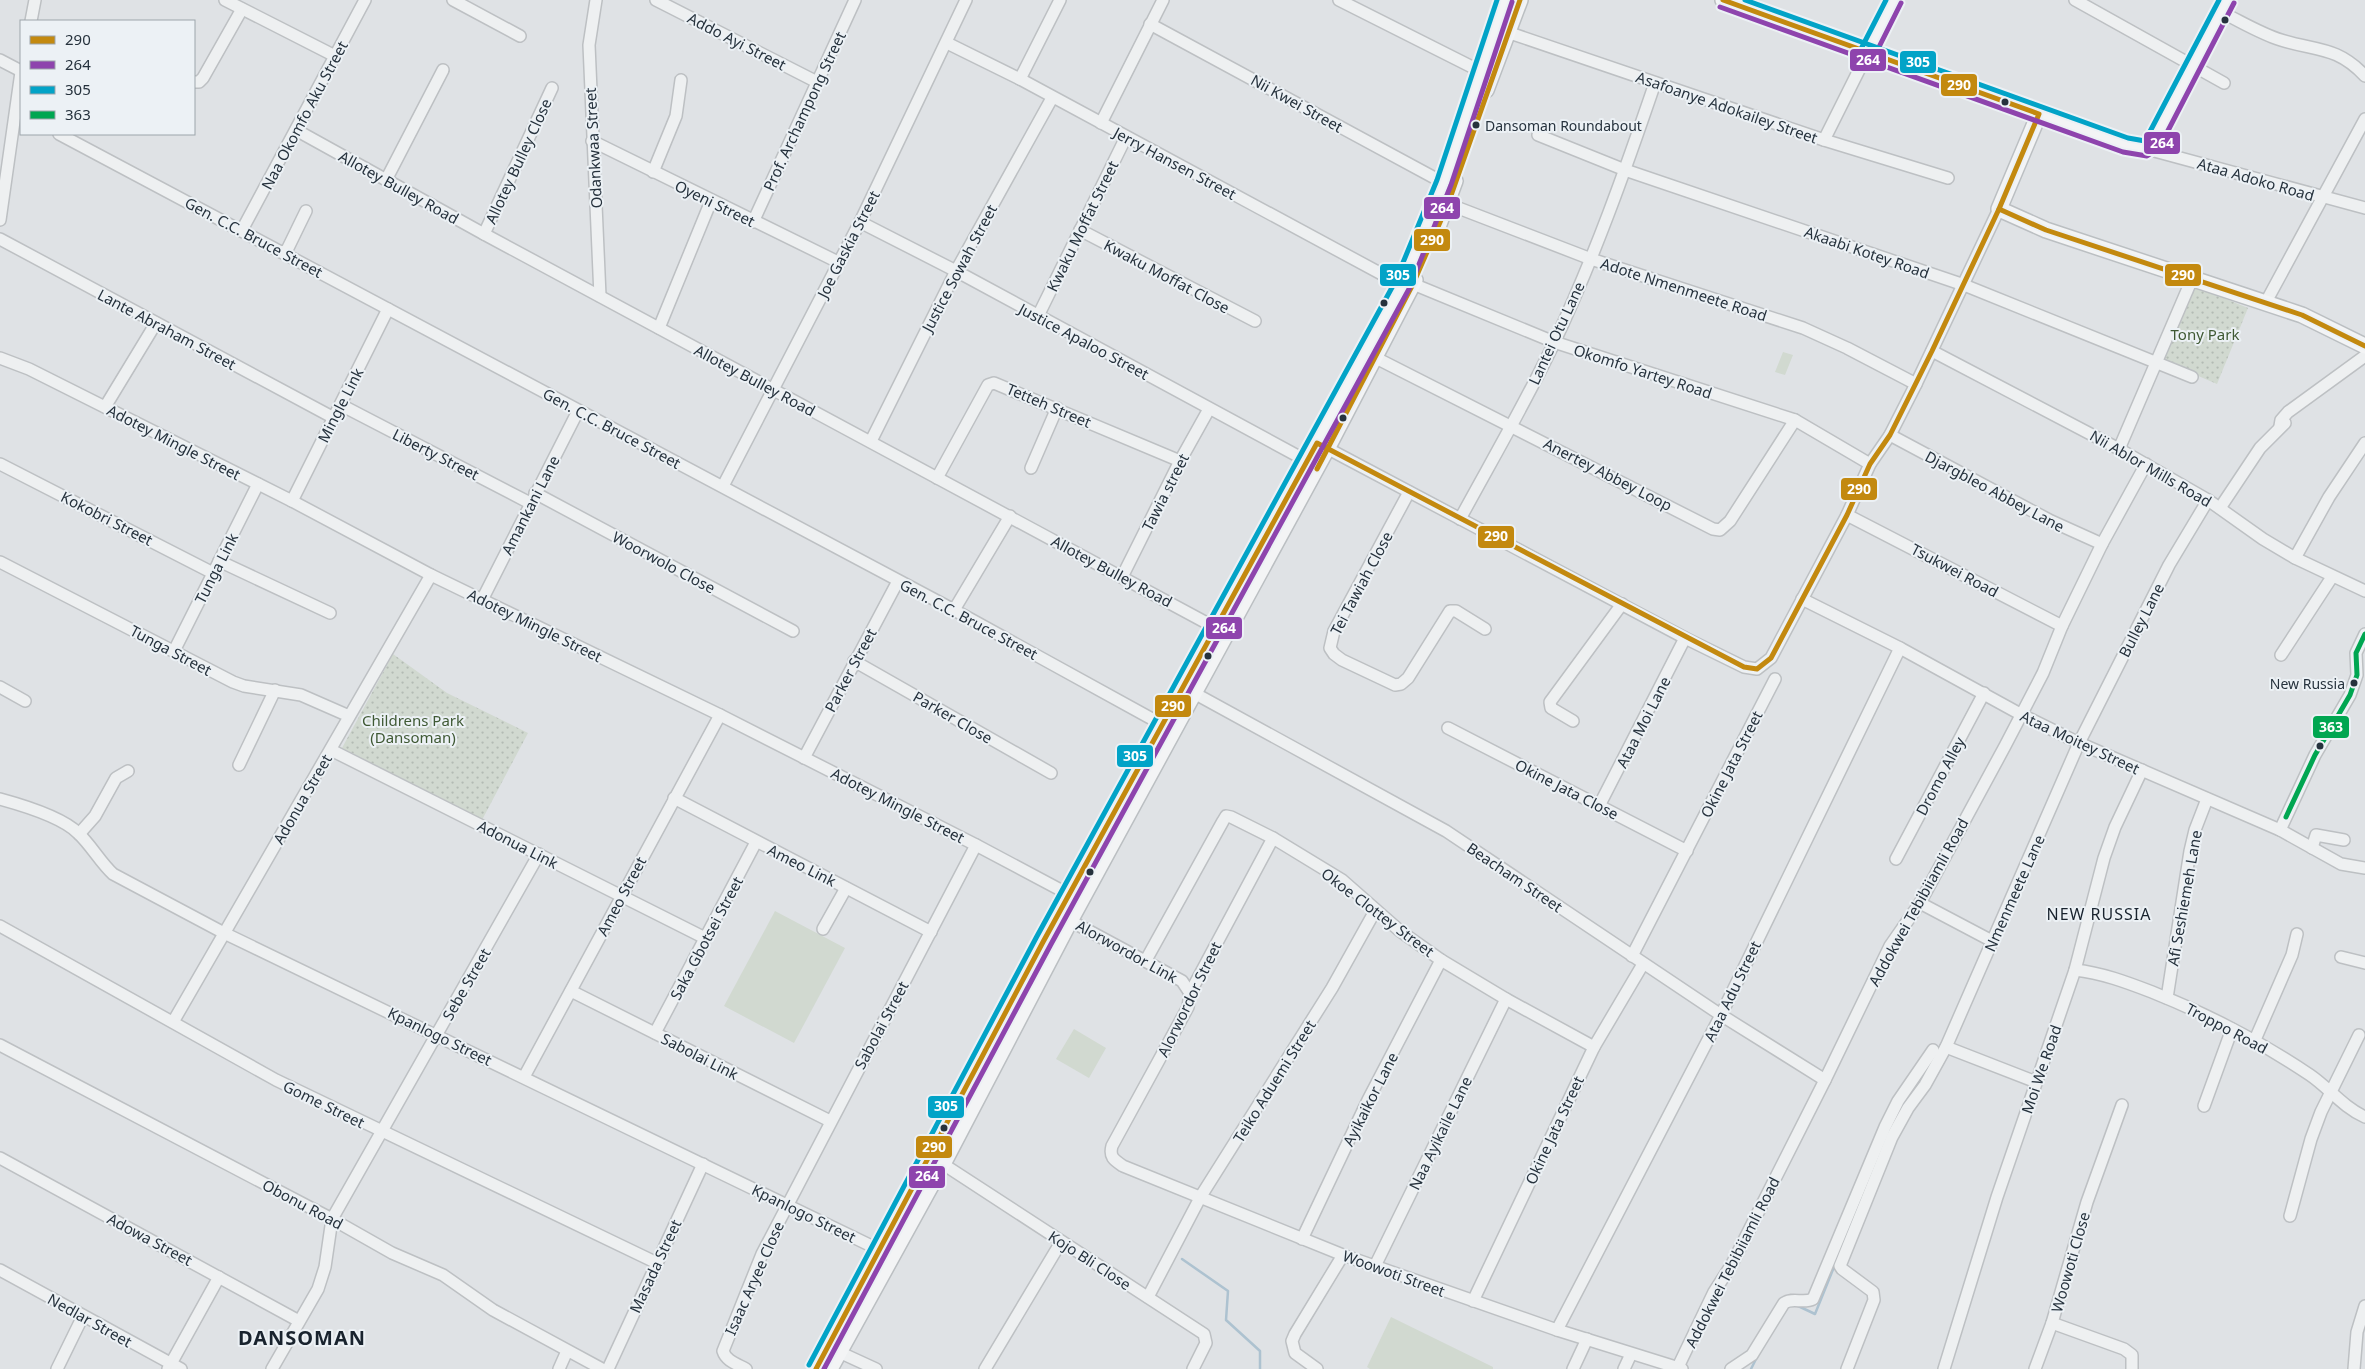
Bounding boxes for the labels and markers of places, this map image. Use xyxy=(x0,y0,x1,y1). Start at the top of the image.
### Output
unlabelled marker xyxy=(2220,15,2230,25)
unlabelled marker xyxy=(2000,97,2010,107)
place label: Dansoman Roundabout xyxy=(1485,116,1642,135)
marker: Dansoman Roundabout xyxy=(1471,120,1481,130)
unlabelled marker xyxy=(1379,298,1389,308)
unlabelled marker xyxy=(1338,413,1348,423)
unlabelled marker xyxy=(1203,651,1213,661)
place label: New Russia xyxy=(2270,674,2345,693)
marker: New Russia xyxy=(2349,678,2359,688)
unlabelled marker xyxy=(2315,741,2325,751)
unlabelled marker xyxy=(1085,867,1095,877)
unlabelled marker xyxy=(939,1123,949,1133)

